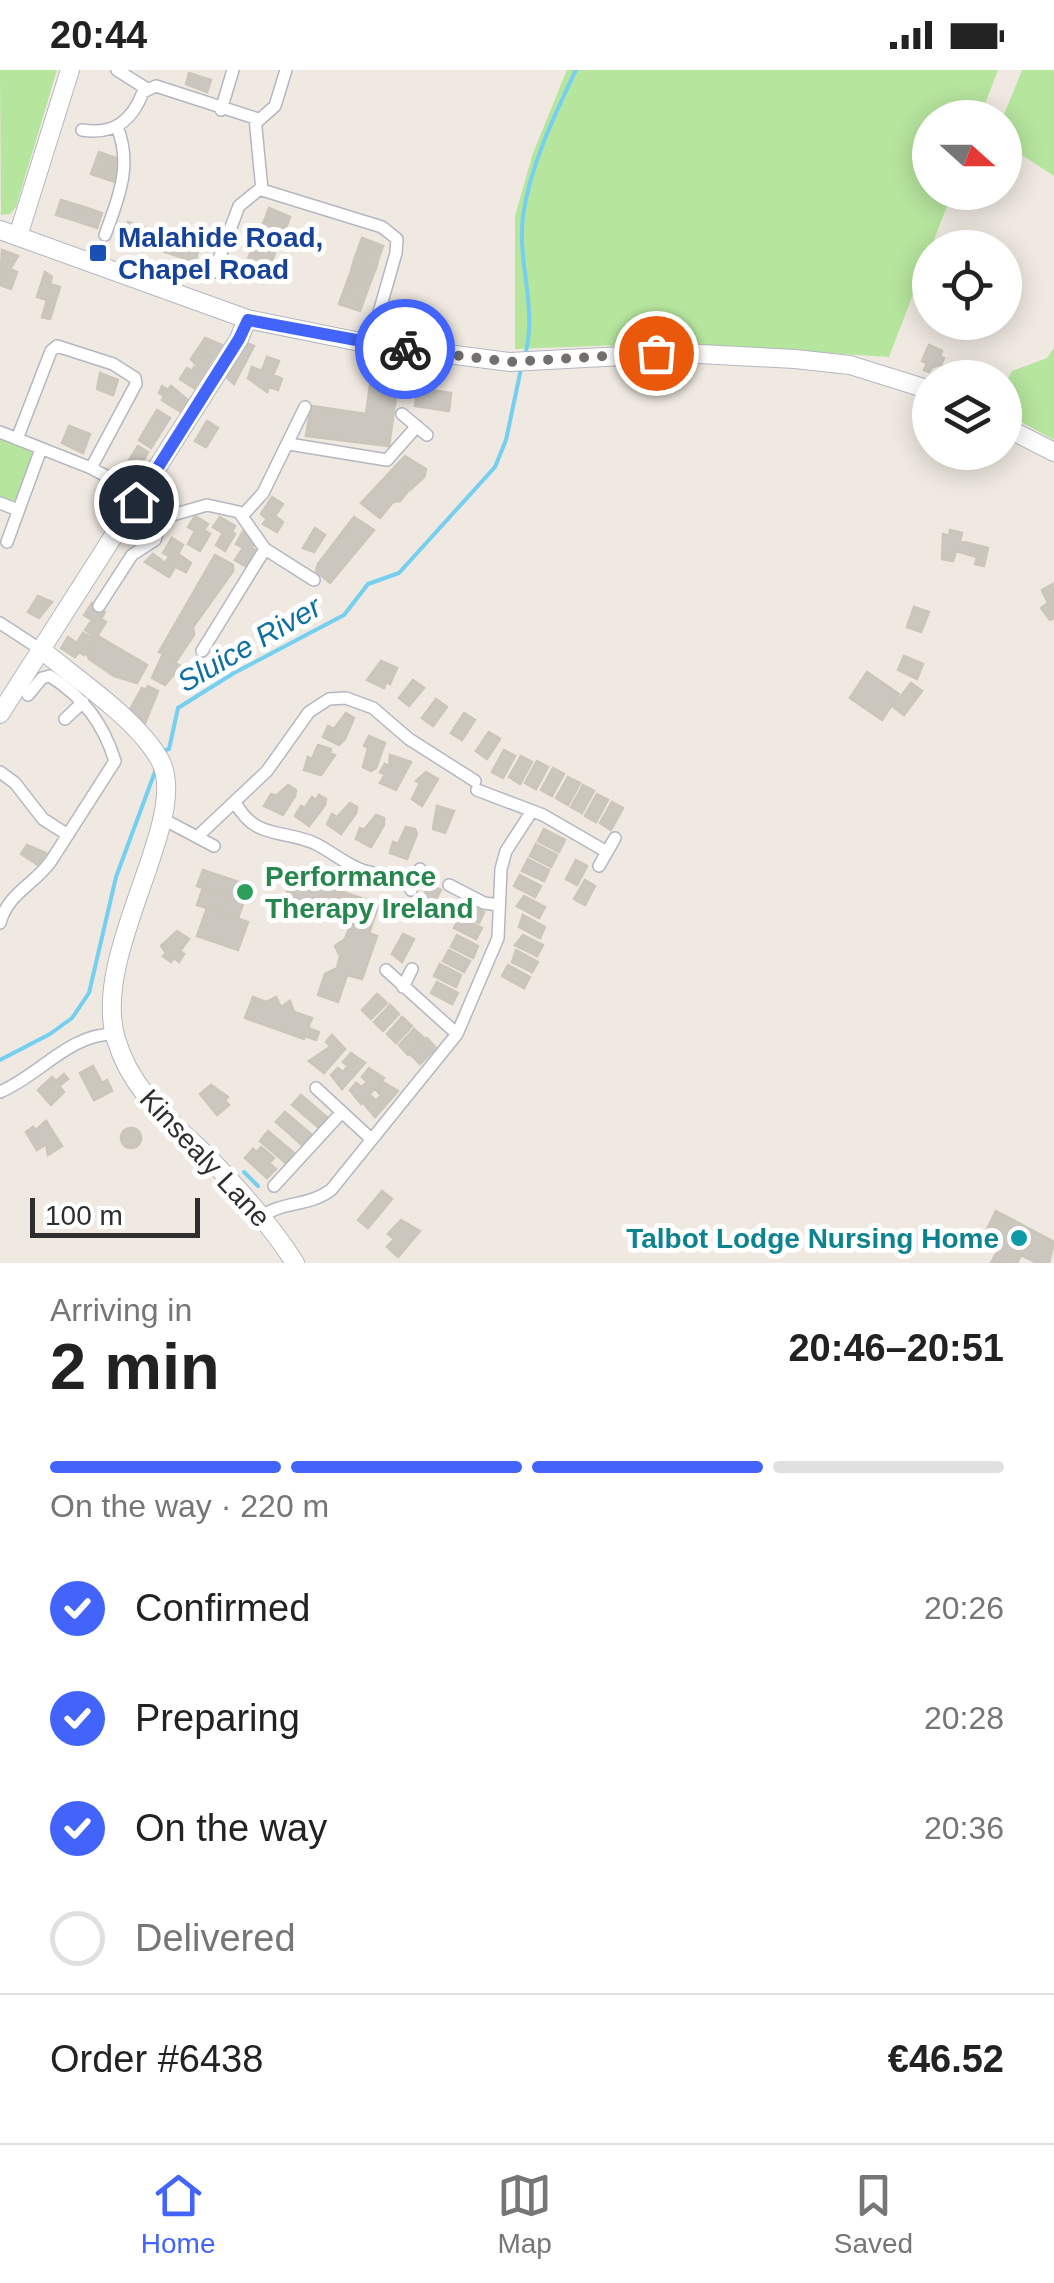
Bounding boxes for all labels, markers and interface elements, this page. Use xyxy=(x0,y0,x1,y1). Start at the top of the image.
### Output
text: 20:44 xyxy=(50,14,147,56)
north arrow xyxy=(912,100,1022,210)
map controls xyxy=(912,100,1022,470)
place label: Malahide Road, Chapel Road xyxy=(118,222,323,285)
button: locate xyxy=(912,230,1022,340)
marker: Malahide Road, Chapel Road xyxy=(87,242,109,264)
courier xyxy=(355,299,455,399)
pin xyxy=(614,311,699,396)
icon: bike xyxy=(378,322,433,377)
icon: bag xyxy=(629,326,684,381)
button: layers xyxy=(912,360,1022,470)
pin xyxy=(94,460,179,545)
icon: home xyxy=(109,475,164,530)
water label: Sluice River xyxy=(171,589,327,698)
place label: Performance Therapy Ireland xyxy=(265,861,474,924)
marker: Performance Therapy Ireland xyxy=(234,881,256,903)
street label: Kinsealy Lane xyxy=(134,1083,276,1233)
scale bar xyxy=(30,1193,200,1238)
text: 100 m xyxy=(45,1200,123,1231)
place label: Talbot Lodge Nursing Home xyxy=(626,1223,999,1254)
marker: Talbot Lodge Nursing Home xyxy=(1008,1227,1030,1249)
text: Arriving in xyxy=(50,1292,192,1328)
text: 20:46–20:51 xyxy=(788,1327,1004,1369)
text: 2 min xyxy=(50,1330,220,1403)
text: On the way · 220 m xyxy=(50,1488,329,1524)
icon: check xyxy=(50,1581,105,1636)
text: Confirmed xyxy=(135,1587,310,1629)
text: 20:26 xyxy=(924,1590,1004,1626)
icon: check xyxy=(50,1691,105,1746)
text: Preparing xyxy=(135,1697,300,1739)
text: 20:28 xyxy=(924,1700,1004,1736)
icon: check xyxy=(50,1801,105,1856)
text: On the way xyxy=(135,1807,327,1849)
text: 20:36 xyxy=(924,1810,1004,1846)
text: Delivered xyxy=(135,1917,296,1959)
text: Order #6438 xyxy=(50,2038,263,2080)
text: €46.52 xyxy=(888,2038,1004,2080)
tab: Home xyxy=(141,2168,216,2260)
tab: Map xyxy=(497,2168,552,2260)
tab: Saved xyxy=(834,2168,913,2260)

